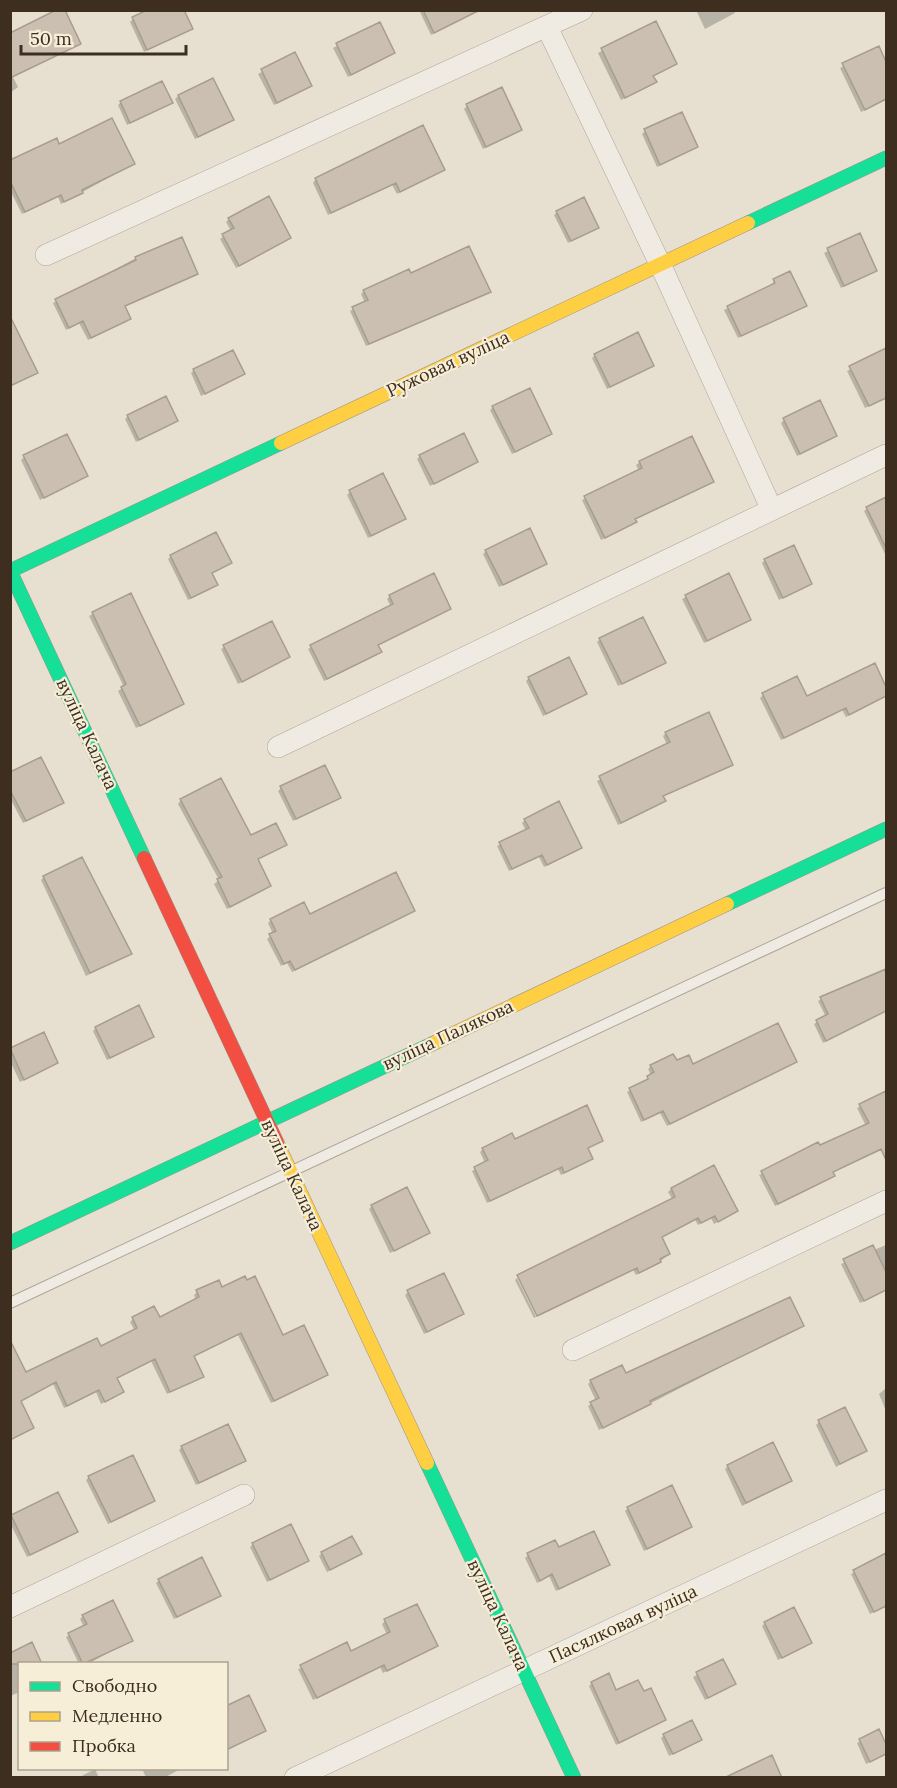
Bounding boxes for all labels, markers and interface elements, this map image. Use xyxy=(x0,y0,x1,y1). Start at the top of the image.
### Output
scale bar xyxy=(21,18,186,56)
text: 50 m xyxy=(30,27,72,50)
street label: Ружовая вуліца xyxy=(383,325,513,402)
street label: вуліца Калача xyxy=(52,674,123,793)
street label: вуліца Палякова xyxy=(379,994,517,1075)
street label: вуліца Калача xyxy=(257,1115,328,1234)
street label: вуліца Калача xyxy=(463,1555,534,1674)
street label: Пасялковая вуліца xyxy=(545,1579,701,1668)
legend xyxy=(18,1662,228,1770)
text: Свободно xyxy=(72,1674,157,1697)
text: Медленно xyxy=(72,1704,162,1727)
text: Пробка xyxy=(72,1734,136,1757)

